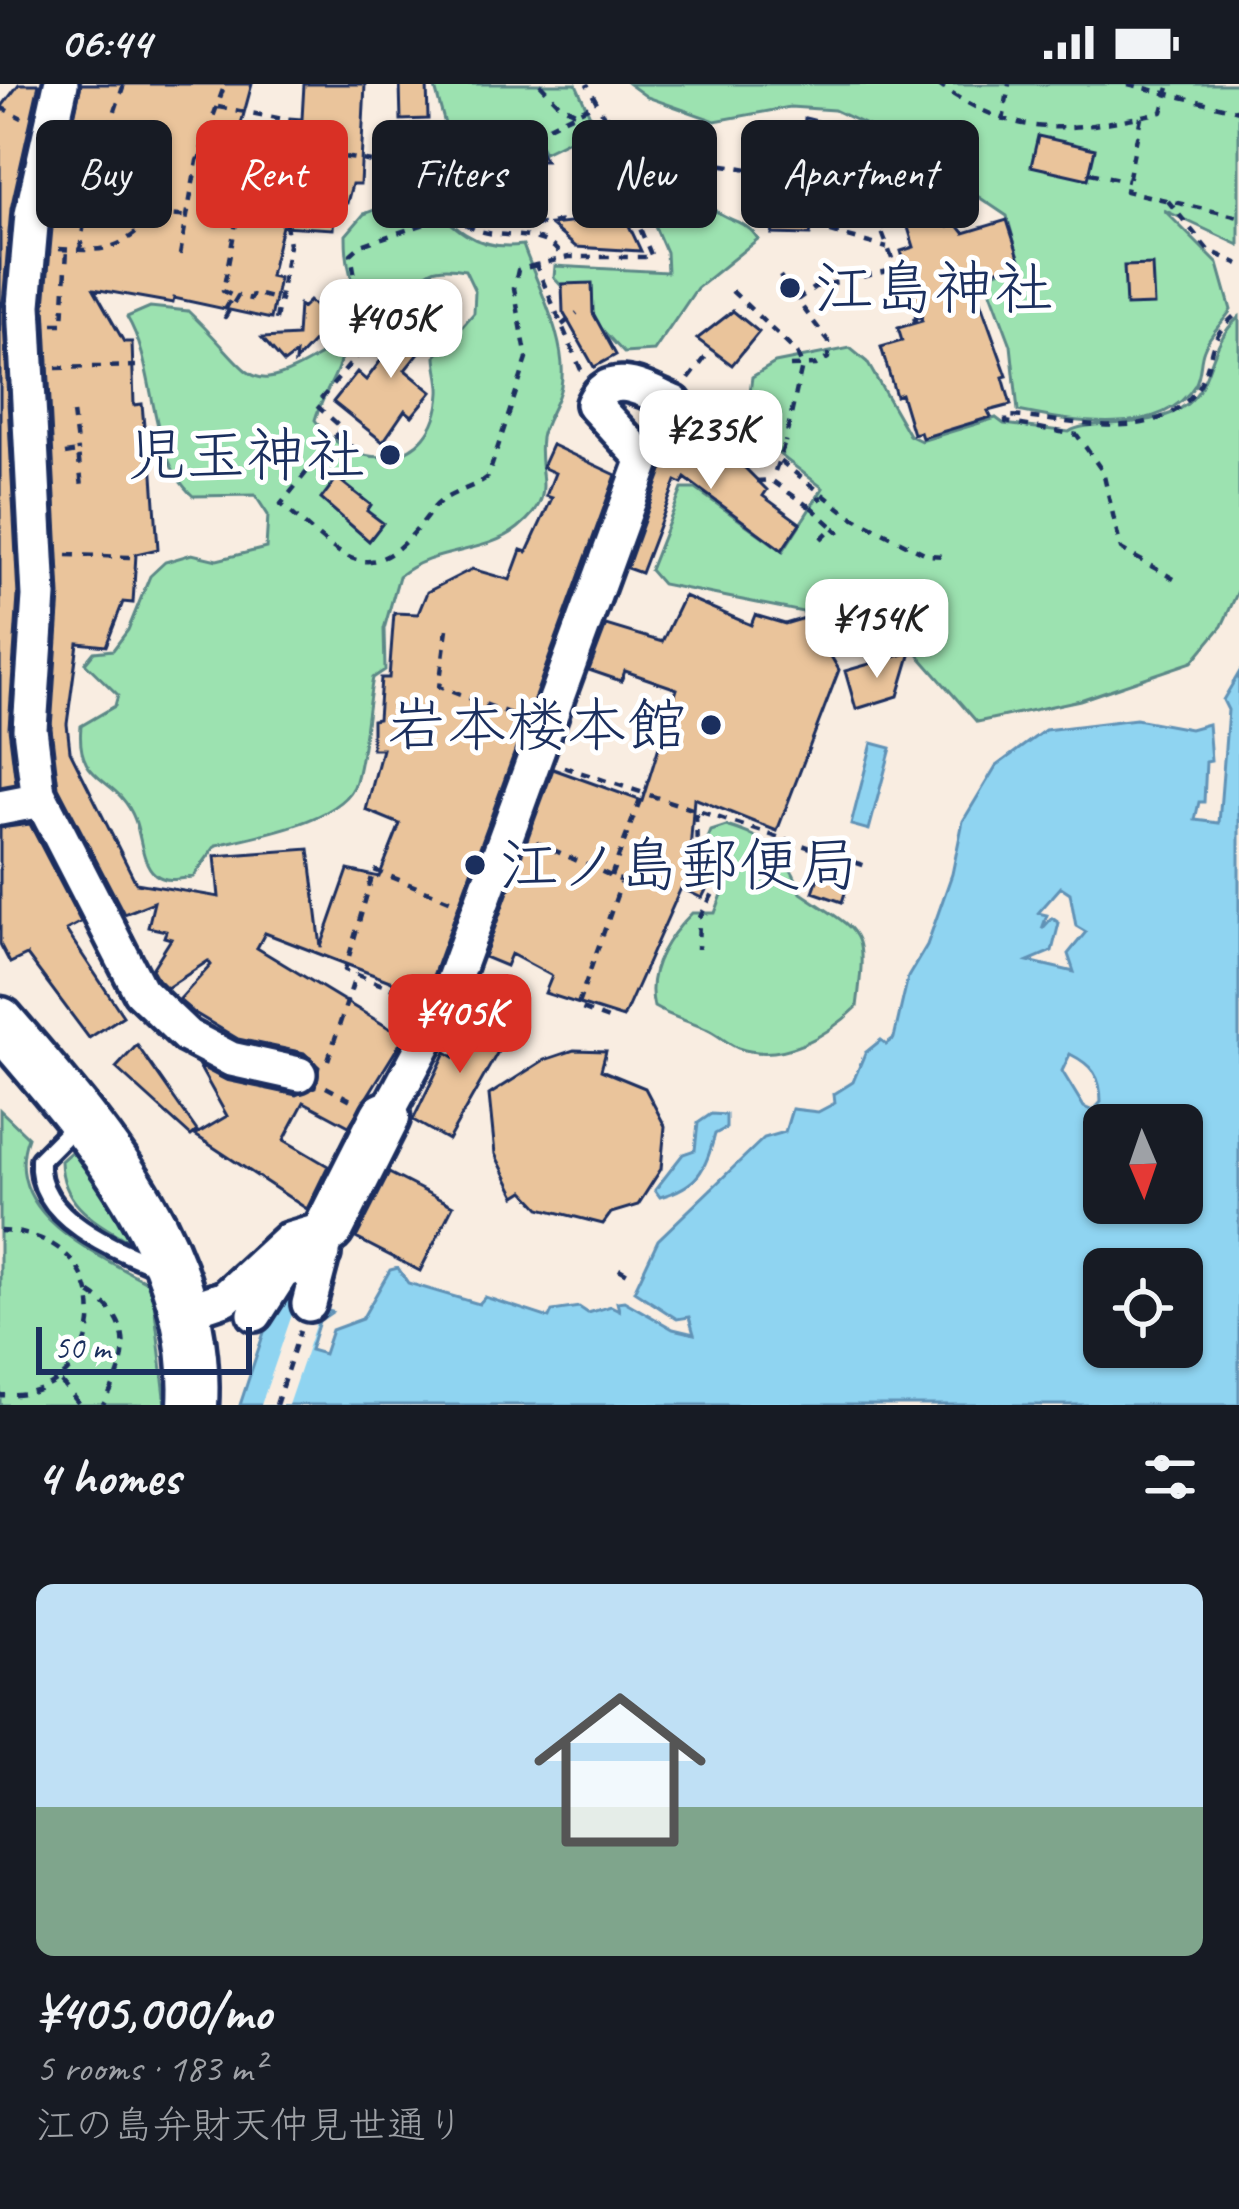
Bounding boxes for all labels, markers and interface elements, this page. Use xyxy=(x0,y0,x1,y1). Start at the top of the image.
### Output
text: 06:44 xyxy=(60,14,151,71)
chip: Buy xyxy=(36,120,172,228)
chip: Rent xyxy=(196,120,348,228)
chip: Filters xyxy=(372,120,548,228)
chip: New xyxy=(572,120,717,228)
chip: Apartment xyxy=(741,120,979,228)
place label: 江島神社 xyxy=(814,250,1054,326)
marker: 江島神社 xyxy=(777,275,803,301)
pin: ¥405K xyxy=(307,279,475,381)
text: ¥405K xyxy=(346,293,436,342)
pin: ¥235K xyxy=(627,390,795,492)
text: ¥235K xyxy=(666,404,756,453)
place label: 児玉神社 xyxy=(126,417,366,493)
marker: 児玉神社 xyxy=(377,442,403,468)
pin: ¥154K xyxy=(793,579,961,681)
text: ¥154K xyxy=(832,593,922,642)
place label: 岩本楼本館 xyxy=(387,687,687,763)
marker: 岩本楼本館 xyxy=(698,712,724,738)
place label: 江ノ島郵便局 xyxy=(499,827,859,903)
marker: 江ノ島郵便局 xyxy=(462,852,488,878)
pin: ¥405K xyxy=(376,974,544,1076)
text: ¥405K xyxy=(415,988,505,1037)
north arrow xyxy=(1083,1104,1203,1224)
map controls xyxy=(1083,1104,1203,1368)
button: locate xyxy=(1083,1248,1203,1368)
scale bar xyxy=(36,1321,252,1374)
text: 50 m xyxy=(54,1327,110,1369)
icon: filters xyxy=(1137,1444,1203,1510)
text: 4 homes xyxy=(36,1445,180,1509)
icon: home xyxy=(512,1662,728,1878)
text: ¥405,000/mo xyxy=(36,1980,271,2044)
text: 5 rooms · 183 m² xyxy=(36,2044,264,2093)
text: 江の島弁財天仲見世通り xyxy=(36,2101,465,2150)

